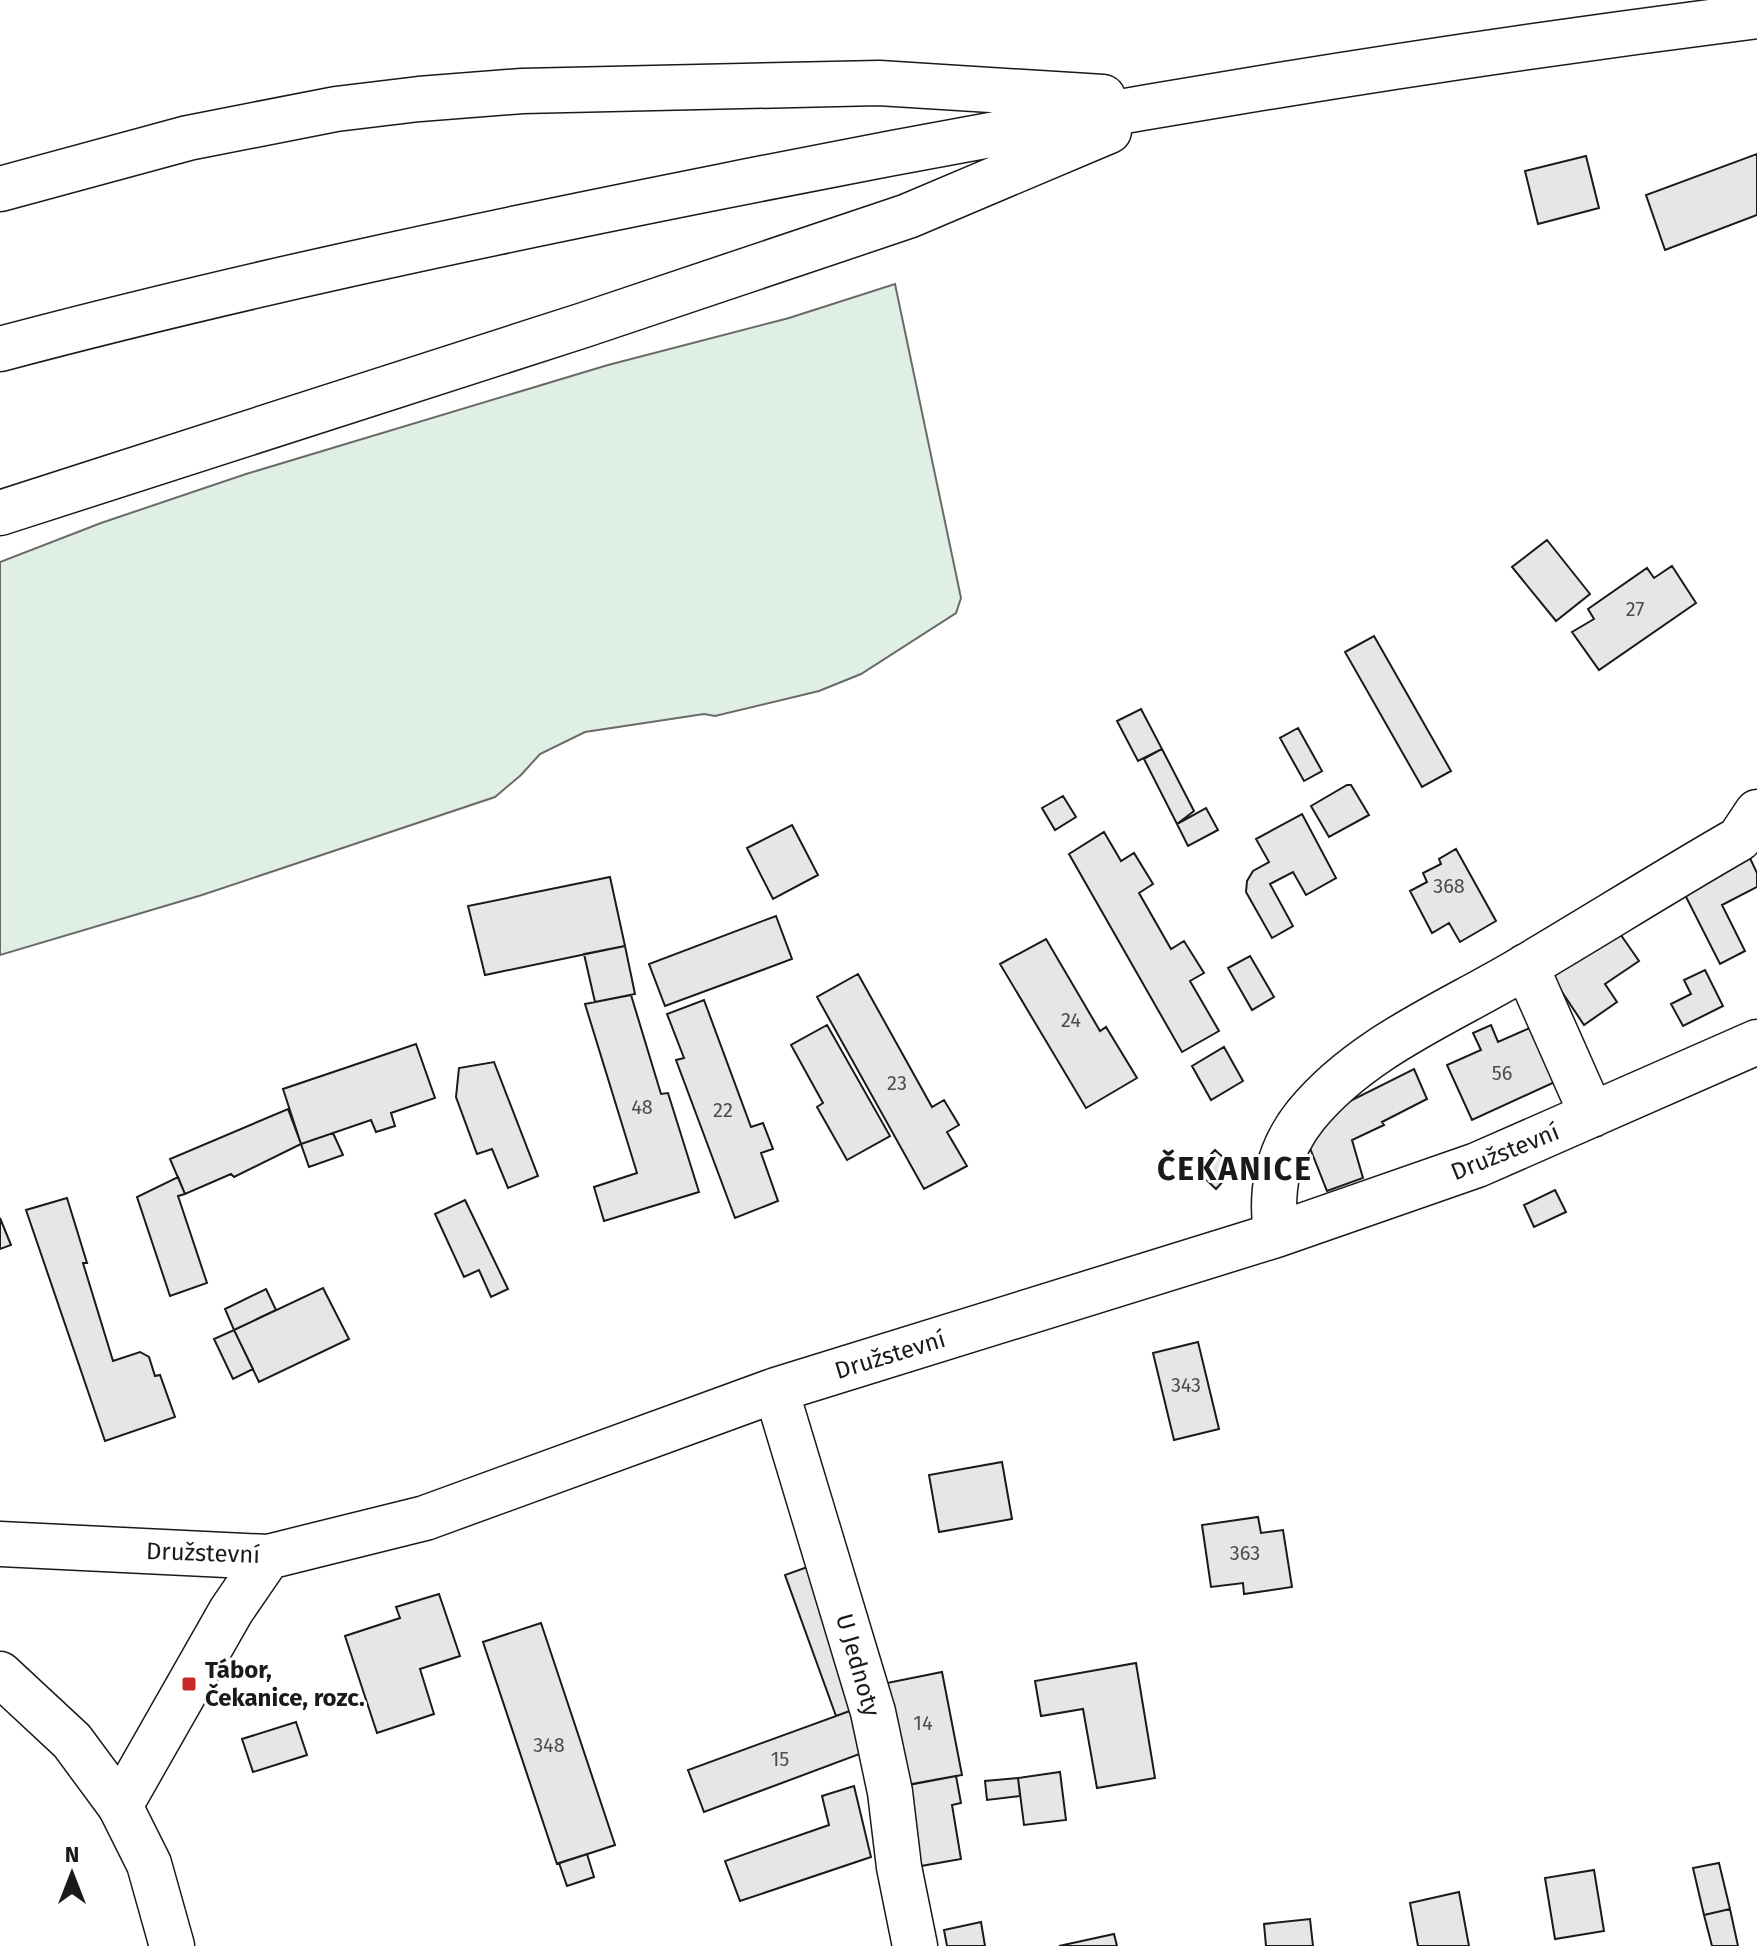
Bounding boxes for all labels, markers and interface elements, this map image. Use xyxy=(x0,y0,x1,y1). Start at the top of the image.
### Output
house number: 27 xyxy=(1626,597,1644,621)
house number: 368 xyxy=(1433,874,1465,898)
house number: 24 xyxy=(1061,1008,1081,1032)
house number: 56 xyxy=(1492,1061,1512,1085)
house number: 23 xyxy=(887,1071,907,1095)
house number: 48 xyxy=(631,1095,653,1119)
house number: 22 xyxy=(713,1098,733,1122)
street label: Družstevní xyxy=(1447,1118,1563,1186)
district label: ČEKANICE xyxy=(1157,1149,1313,1188)
street label: Družstevní xyxy=(831,1325,949,1385)
house number: 343 xyxy=(1171,1373,1201,1397)
street label: Družstevní xyxy=(145,1537,261,1569)
house number: 363 xyxy=(1230,1541,1260,1565)
street label: U Jednoty xyxy=(830,1610,886,1720)
place label: Tábor, Čekanice, rozc. xyxy=(205,1656,365,1712)
marker: Tábor, Čekanice, rozc. xyxy=(180,1675,198,1693)
house number: 14 xyxy=(913,1711,933,1735)
house number: 348 xyxy=(533,1733,565,1757)
house number: 15 xyxy=(771,1747,789,1771)
north arrow xyxy=(32,1834,112,1914)
text: N xyxy=(65,1841,79,1868)

